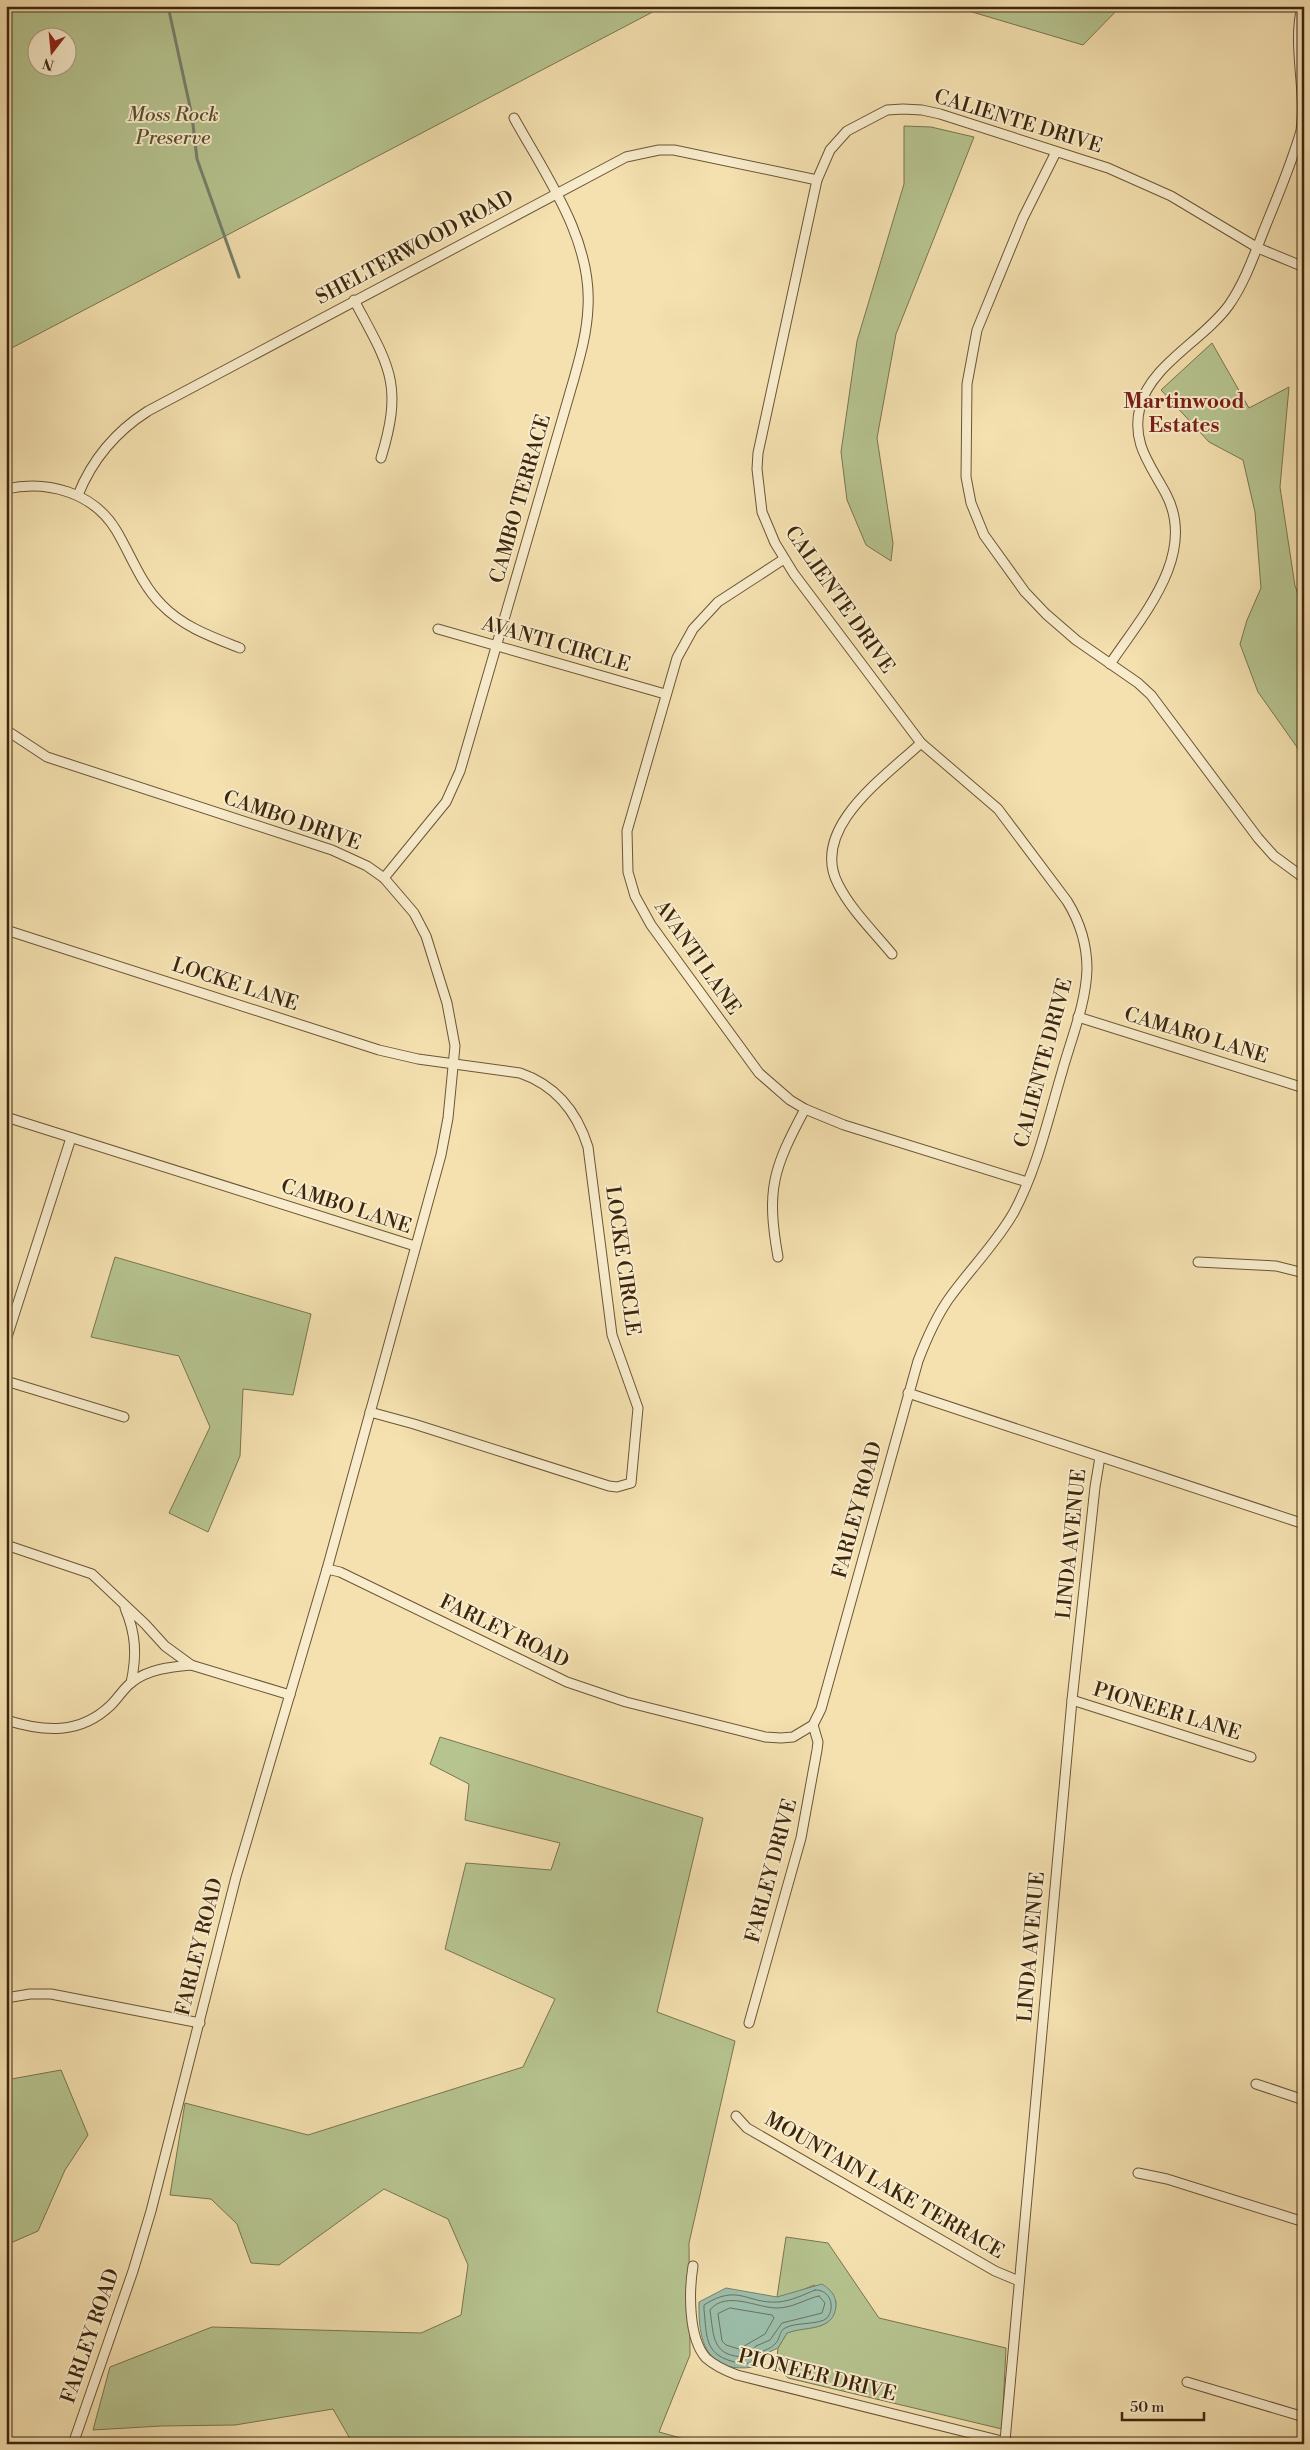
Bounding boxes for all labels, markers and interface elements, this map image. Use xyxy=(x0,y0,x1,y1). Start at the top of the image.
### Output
north arrow xyxy=(28,28,78,78)
text: N xyxy=(41,53,56,74)
street label: CALIENTE DRIVE xyxy=(931,85,1105,159)
park label: Moss Rock Preserve xyxy=(127,103,219,151)
street label: SHELTERWOOD ROAD xyxy=(312,185,518,311)
district label: Martinwood Estates xyxy=(1123,389,1245,439)
street label: CAMBO TERRACE xyxy=(485,412,557,586)
street label: CALIENTE DRIVE xyxy=(779,521,899,679)
street label: AVANTI CIRCLE xyxy=(478,612,633,678)
street label: CAMBO DRIVE xyxy=(220,786,364,856)
street label: AVANTI LANE xyxy=(648,895,746,1020)
street label: LOCKE LANE xyxy=(169,953,301,1017)
street label: CALIENTE DRIVE xyxy=(1009,975,1079,1151)
street label: CAMARO LANE xyxy=(1121,1002,1271,1070)
street label: CAMBO LANE xyxy=(278,1174,414,1240)
street label: LOCKE CIRCLE xyxy=(599,1185,645,1337)
street label: FARLEY ROAD xyxy=(828,1439,888,1581)
street label: LINDA AVENUE xyxy=(1052,1468,1092,1620)
street label: FARLEY ROAD xyxy=(435,1590,573,1674)
street label: PIONEER LANE xyxy=(1090,1678,1244,1746)
street label: FARLEY DRIVE xyxy=(741,1796,803,1946)
street label: LINDA AVENUE xyxy=(1013,1871,1051,2023)
street label: FARLEY ROAD xyxy=(171,1876,229,2018)
street label: MOUNTAIN LAKE TERRACE xyxy=(760,2107,1008,2265)
street label: FARLEY ROAD xyxy=(56,2265,126,2407)
street label: PIONEER DRIVE xyxy=(735,2344,899,2408)
scale bar xyxy=(1122,2390,1205,2422)
text: 50 m xyxy=(1130,2398,1164,2417)

